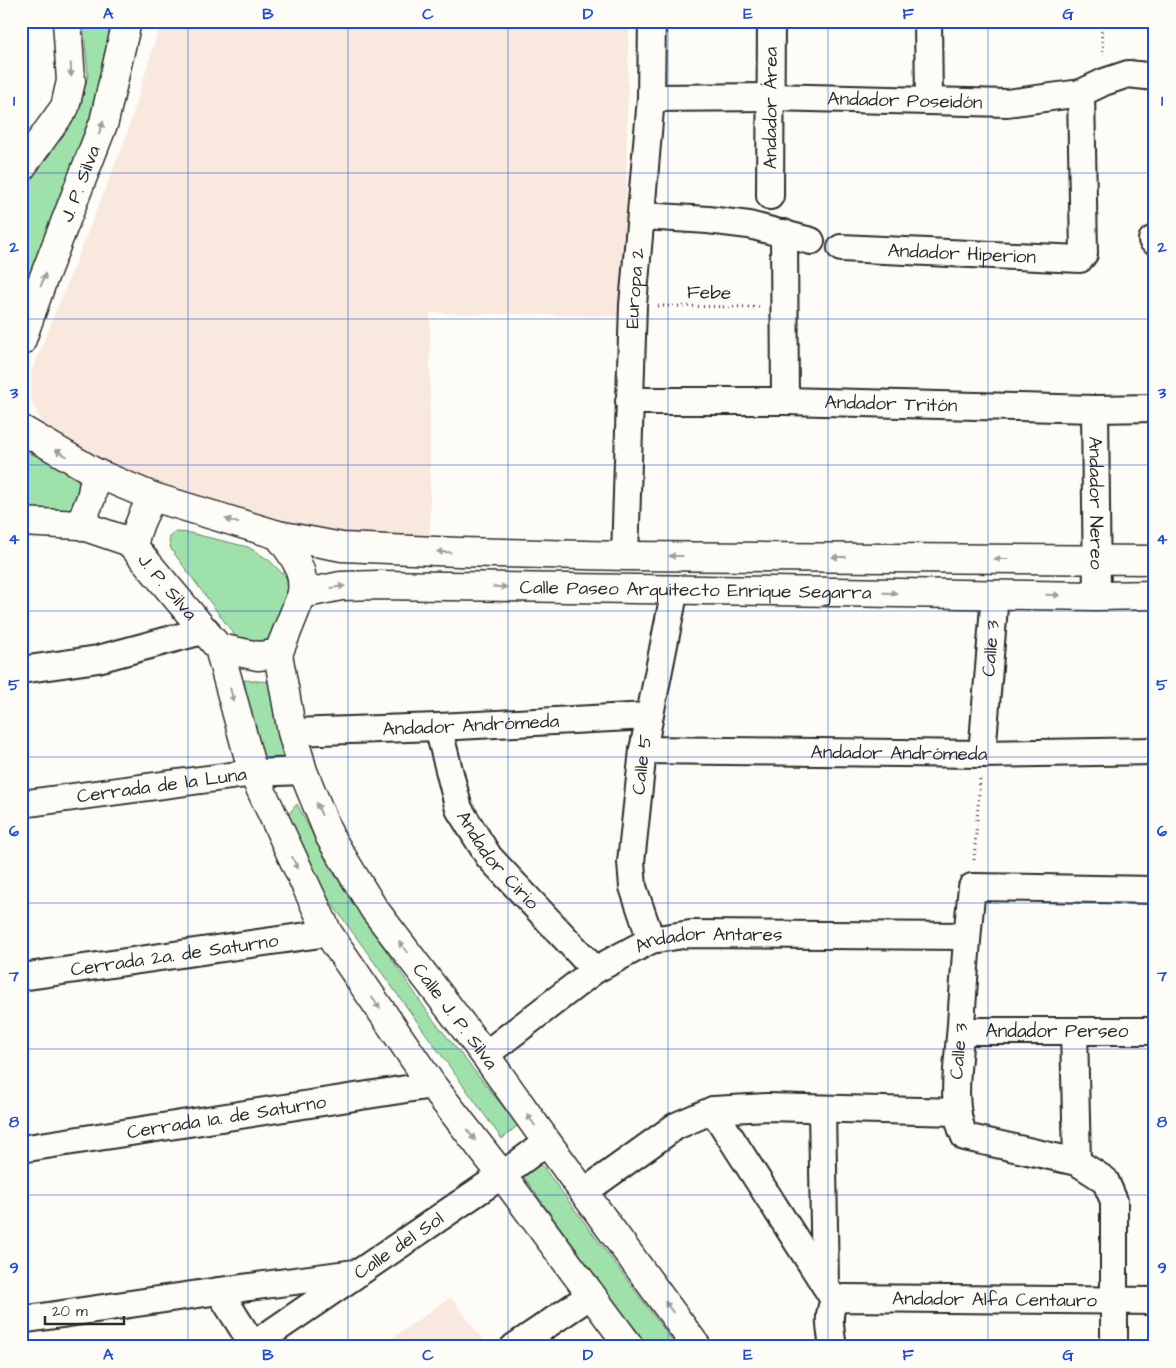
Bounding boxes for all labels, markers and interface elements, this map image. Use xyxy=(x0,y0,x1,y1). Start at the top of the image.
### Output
text: A xyxy=(103,3,114,25)
text: B xyxy=(262,3,274,25)
text: C xyxy=(422,3,434,25)
text: D xyxy=(583,3,594,25)
text: E xyxy=(743,3,753,25)
text: F xyxy=(902,3,914,25)
text: G xyxy=(1062,3,1074,25)
street label: Andador Área xyxy=(757,46,784,169)
one-way arrow xyxy=(67,62,75,78)
street label: Andador Poseidón xyxy=(827,85,983,116)
text: 1 xyxy=(13,90,16,112)
text: 1 xyxy=(1161,90,1164,112)
one-way arrow xyxy=(97,120,105,135)
street label: J. P. Silva xyxy=(53,141,107,226)
text: 2 xyxy=(8,236,19,258)
text: 2 xyxy=(1156,236,1167,258)
street label: Andador Hiperion xyxy=(887,237,1037,270)
street label: Europa 2 xyxy=(619,247,651,329)
one-way arrow xyxy=(39,272,47,287)
street label: Febe xyxy=(687,279,731,307)
text: 3 xyxy=(9,382,19,404)
text: 3 xyxy=(1157,382,1167,404)
street label: Andador Tritón xyxy=(824,389,958,419)
street label: Andador Nereo xyxy=(1082,436,1110,570)
one-way arrow xyxy=(55,449,68,458)
one-way arrow xyxy=(224,517,239,525)
text: 4 xyxy=(9,528,20,550)
text: 4 xyxy=(1157,528,1168,550)
street label: J. P. Silva xyxy=(131,547,204,627)
one-way arrow xyxy=(435,547,451,555)
one-way arrow xyxy=(668,552,684,560)
one-way arrow xyxy=(830,553,846,561)
one-way arrow xyxy=(993,555,1009,563)
street label: Calle Paseo Arquitecto Enrique Segarra xyxy=(519,574,872,606)
one-way arrow xyxy=(330,583,346,591)
one-way arrow xyxy=(493,583,509,591)
one-way arrow xyxy=(883,589,899,597)
one-way arrow xyxy=(1045,592,1061,600)
street label: Calle 3 xyxy=(975,619,1006,678)
text: 5 xyxy=(8,674,20,696)
text: 5 xyxy=(1156,674,1168,696)
one-way arrow xyxy=(228,688,236,703)
street label: Andador Andrómeda xyxy=(382,707,560,742)
street label: Calle 5 xyxy=(625,732,659,796)
street label: Andador Andrómeda xyxy=(810,738,988,768)
street label: Cerrada de la Luna xyxy=(75,760,249,810)
one-way arrow xyxy=(314,802,322,816)
street label: Andador Cirio xyxy=(450,806,545,916)
text: 6 xyxy=(9,820,19,842)
text: 6 xyxy=(1157,820,1167,842)
one-way arrow xyxy=(291,856,299,870)
street label: Andador Antares xyxy=(630,920,783,960)
street label: Cerrada 2a. de Saturno xyxy=(69,927,280,983)
one-way arrow xyxy=(398,940,408,954)
street label: Calle J. P. Silva xyxy=(406,957,505,1075)
text: 7 xyxy=(8,965,19,987)
text: 7 xyxy=(1156,965,1167,987)
one-way arrow xyxy=(371,996,381,1010)
street label: Andador Perseo xyxy=(985,1018,1129,1045)
street label: Calle 3 xyxy=(943,1022,975,1080)
street label: Cerrada 1a. de Saturno xyxy=(125,1088,328,1146)
text: 8 xyxy=(9,1111,20,1133)
text: 8 xyxy=(1157,1111,1168,1133)
one-way arrow xyxy=(526,1113,536,1127)
one-way arrow xyxy=(466,1128,476,1142)
street label: Calle del Sol xyxy=(348,1205,449,1286)
text: 9 xyxy=(9,1257,19,1279)
text: 9 xyxy=(1157,1257,1167,1279)
street label: Andador Alfa Centauro xyxy=(892,1285,1097,1314)
scale bar xyxy=(45,1293,124,1325)
text: 20 m xyxy=(52,1301,88,1322)
one-way arrow xyxy=(664,1301,674,1314)
text: A xyxy=(103,1344,114,1366)
text: B xyxy=(262,1344,274,1366)
text: C xyxy=(422,1344,434,1366)
text: D xyxy=(583,1344,594,1366)
text: E xyxy=(743,1344,753,1366)
text: F xyxy=(902,1344,914,1366)
text: G xyxy=(1062,1344,1074,1366)

